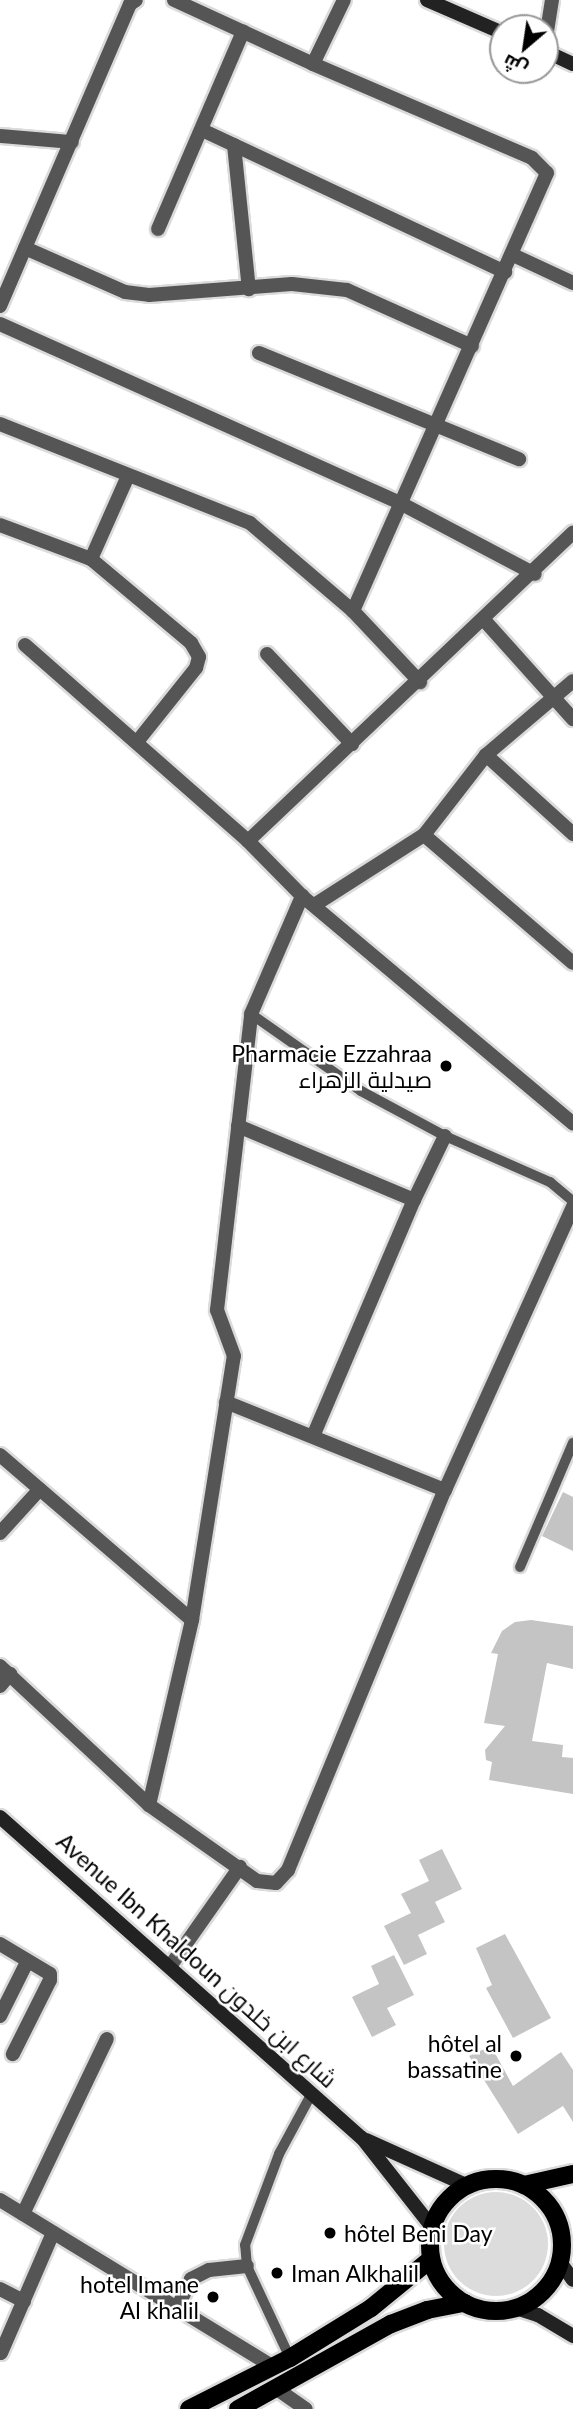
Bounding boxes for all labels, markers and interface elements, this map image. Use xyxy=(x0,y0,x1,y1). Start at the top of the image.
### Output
north arrow xyxy=(489,14,559,84)
text: ش xyxy=(498,50,531,82)
place label: Pharmacie Ezzahraa صيدلية الزهراء xyxy=(231,1039,432,1093)
marker: Pharmacie Ezzahraa صيدلية الزهراء xyxy=(438,1058,454,1074)
street label: Avenue Ibn Khaldoun شارع ابن خلدون xyxy=(51,1827,343,2093)
place label: hôtel al bassatine xyxy=(407,2029,502,2083)
marker: hôtel al bassatine xyxy=(508,2048,524,2064)
place label: hôtel Beni Day xyxy=(344,2219,493,2247)
marker: hôtel Beni Day xyxy=(322,2225,338,2241)
place label: Iman Alkhalil xyxy=(291,2259,420,2287)
marker: Iman Alkhalil xyxy=(269,2265,285,2281)
place label: hotel Imane Al khalil xyxy=(80,2270,199,2324)
marker: hotel Imane Al khalil xyxy=(205,2289,221,2305)

